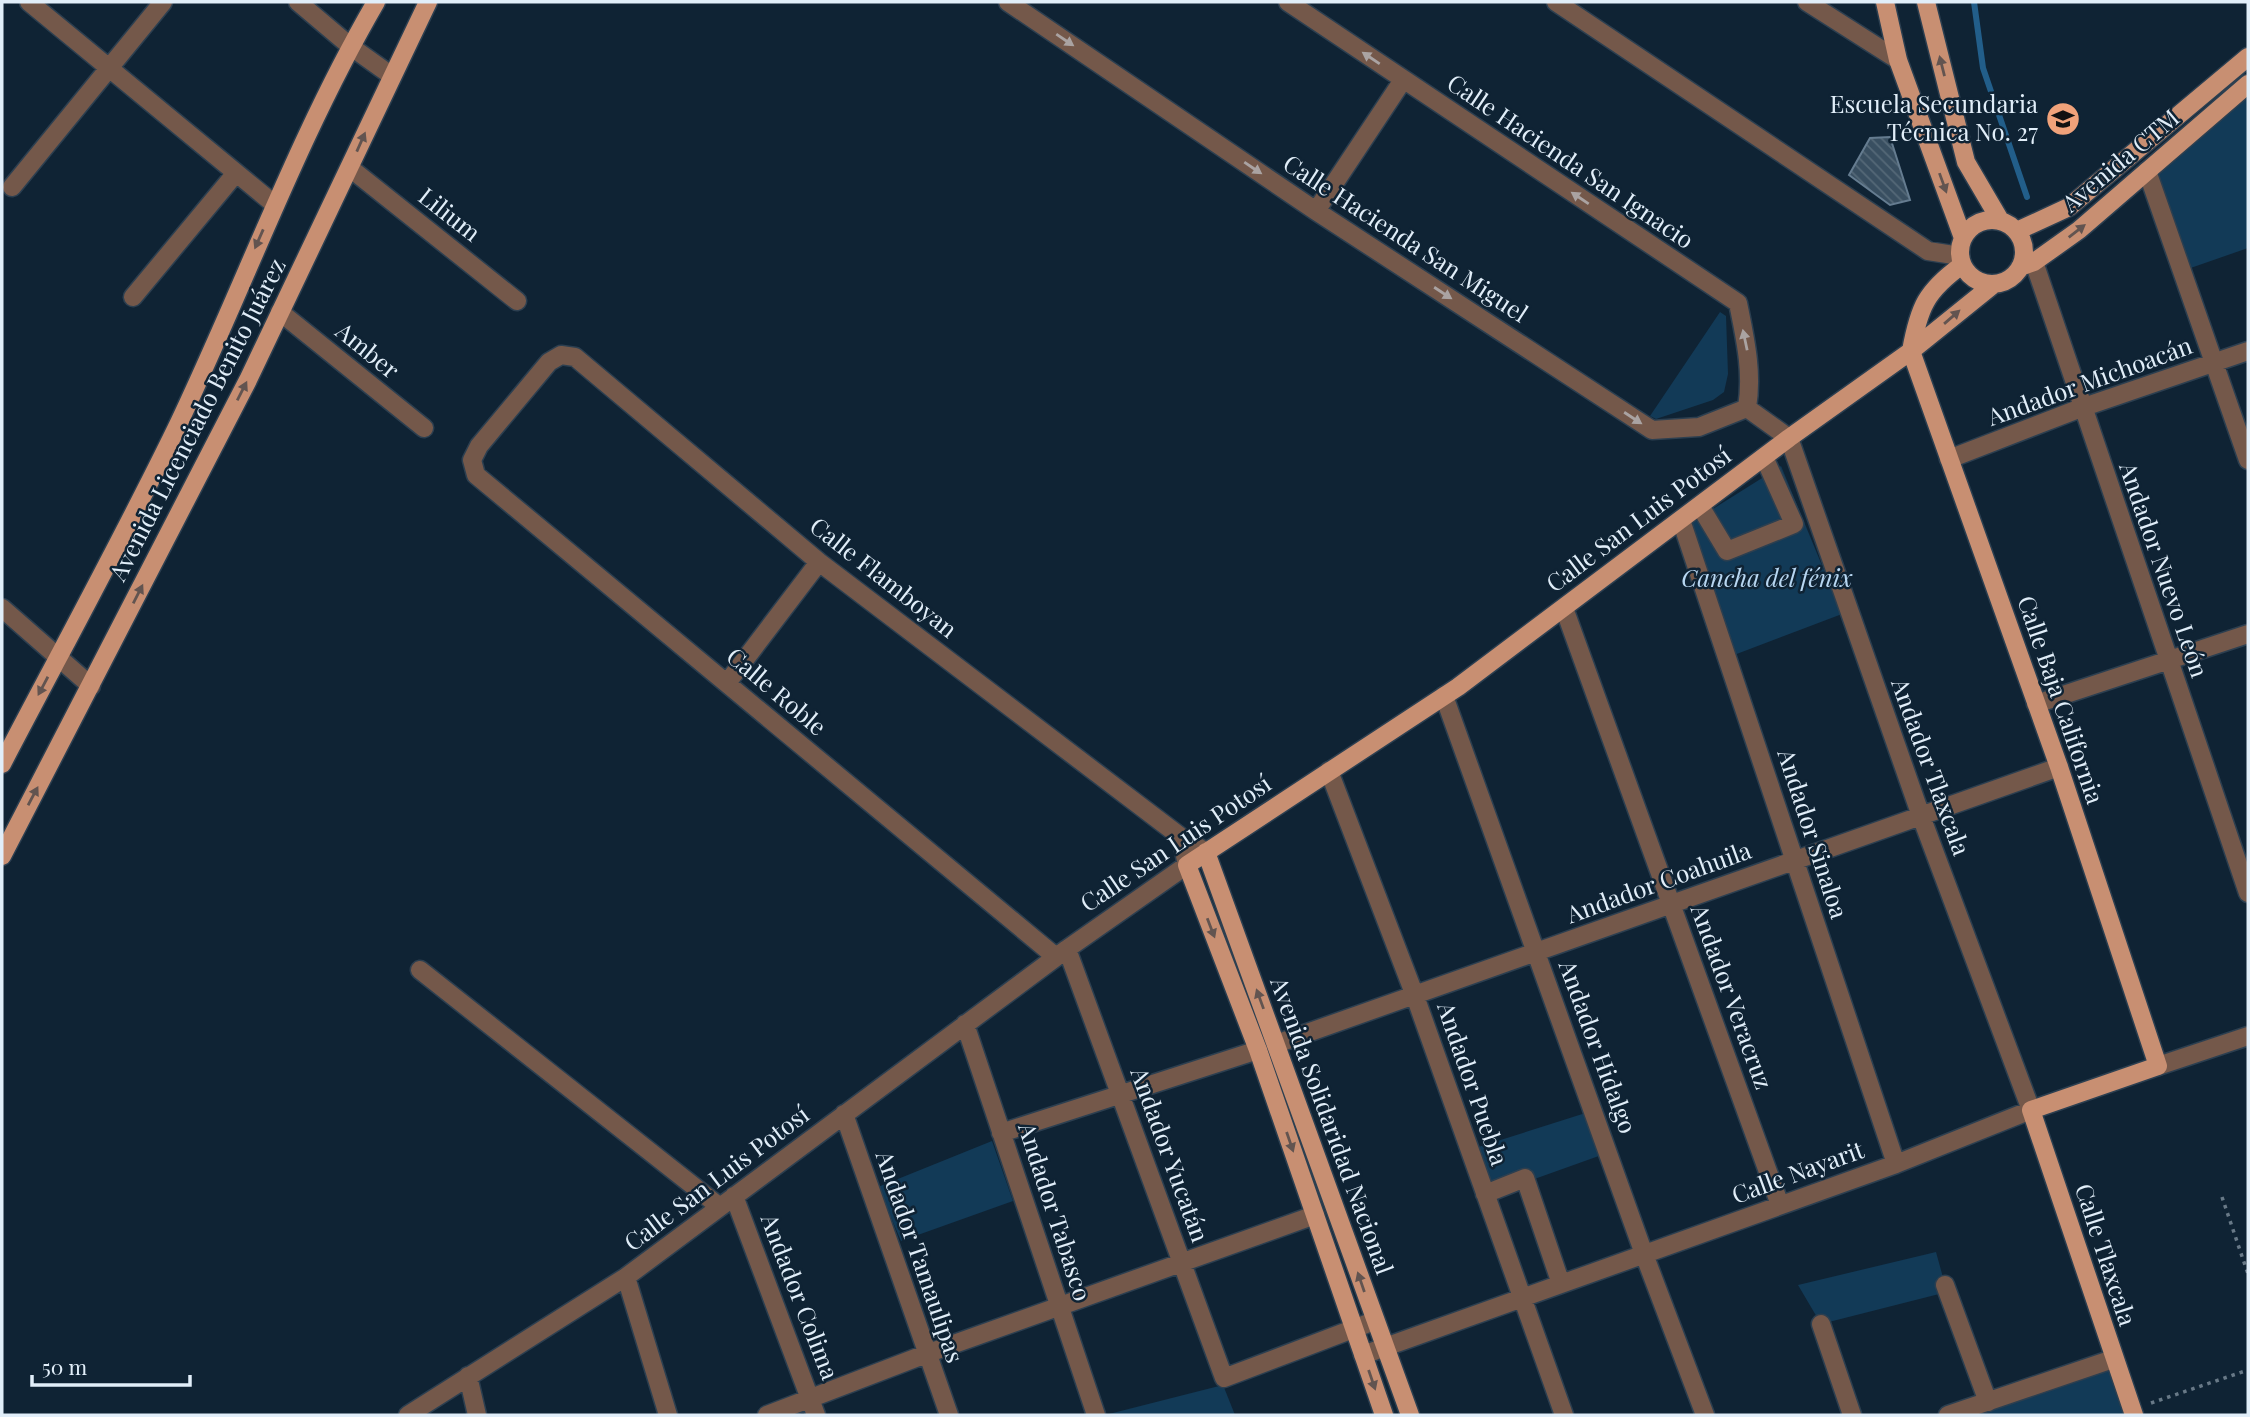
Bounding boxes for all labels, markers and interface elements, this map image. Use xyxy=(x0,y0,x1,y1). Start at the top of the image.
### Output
one-way arrow xyxy=(1056,33,1074,47)
one-way arrow xyxy=(1361,51,1380,64)
one-way arrow xyxy=(1936,55,1947,77)
street label: Calle Hacienda San Ignacio xyxy=(1442,66,1701,255)
place label: Escuela Secundaria Técnica No. 27 xyxy=(1830,87,2038,147)
school or university icon: Escuela Secundaria Técnica No. 27 xyxy=(2044,100,2082,138)
street label: Avenida CTM xyxy=(2053,101,2185,219)
one-way arrow xyxy=(356,131,367,152)
street label: Calle Hacienda San Miguel xyxy=(1278,146,1535,329)
one-way arrow xyxy=(1244,161,1262,175)
one-way arrow xyxy=(1938,173,1949,194)
street label: Lilium xyxy=(413,179,488,248)
one-way arrow xyxy=(1570,191,1590,204)
one-way arrow xyxy=(2068,224,2086,238)
one-way arrow xyxy=(253,228,264,249)
street label: Avenida Licenciado Benito Juárez xyxy=(100,252,292,587)
one-way arrow xyxy=(1433,287,1452,300)
one-way arrow xyxy=(1943,310,1960,325)
street label: Amber xyxy=(329,313,407,385)
street label: Andador Michoacán xyxy=(1982,328,2196,432)
one-way arrow xyxy=(1740,329,1751,351)
one-way arrow xyxy=(236,381,248,401)
one-way arrow xyxy=(1624,411,1642,425)
street label: Calle San Luis Potosí xyxy=(1539,438,1737,598)
street label: Andador Nuevo León xyxy=(2113,457,2217,681)
street label: Calle Flamboyan xyxy=(804,509,964,644)
park label: Cancha del fénix xyxy=(1681,561,1853,593)
one-way arrow xyxy=(133,584,144,604)
street label: Calle Baja California xyxy=(2011,591,2113,808)
street label: Calle Roble xyxy=(721,639,834,742)
street label: Andador Tlaxcala xyxy=(1885,672,1979,859)
one-way arrow xyxy=(37,676,49,696)
street label: Andador Sinaloa xyxy=(1771,744,1856,922)
street label: Calle San Luis Potosí xyxy=(1073,767,1276,918)
one-way arrow xyxy=(28,786,39,806)
street label: Andador Coahuila xyxy=(1561,833,1755,930)
street label: Andador Veracruz xyxy=(1684,899,1781,1093)
one-way arrow xyxy=(1206,918,1217,939)
street label: Andador Hidalgo xyxy=(1552,954,1645,1137)
street label: Avenida Solidaridad Nacional xyxy=(1264,971,1402,1279)
one-way arrow xyxy=(1254,988,1265,1009)
street label: Andador Puebla xyxy=(1431,996,1517,1169)
street label: Andador Yucatán xyxy=(1124,1062,1217,1246)
street label: Calle San Luis Potosí xyxy=(617,1097,815,1257)
street label: Andador Tabasco xyxy=(1012,1117,1100,1305)
one-way arrow xyxy=(1285,1131,1296,1152)
street label: Calle Nayarit xyxy=(1727,1132,1868,1210)
street label: Andador Tamaulipas xyxy=(869,1145,972,1367)
street label: Calle Tlaxcala xyxy=(2069,1179,2145,1330)
street label: Andador Colima xyxy=(754,1208,847,1384)
one-way arrow xyxy=(1355,1272,1366,1293)
scale bar xyxy=(32,1344,189,1388)
text: 50 m xyxy=(42,1352,88,1380)
one-way arrow xyxy=(1367,1370,1378,1391)

